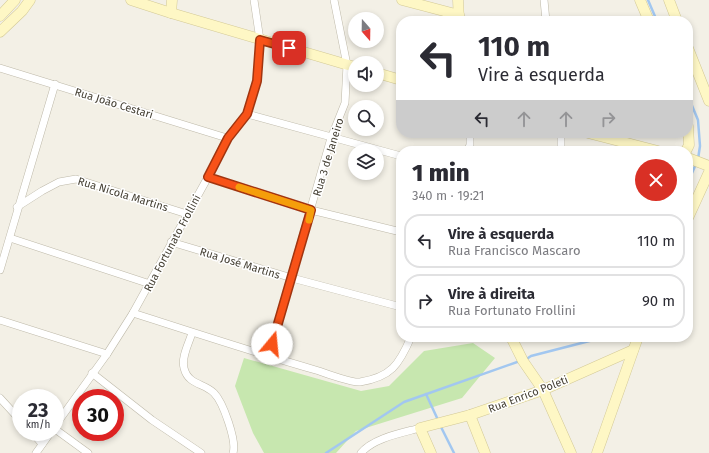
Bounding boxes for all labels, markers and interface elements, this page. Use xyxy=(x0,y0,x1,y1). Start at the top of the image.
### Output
north arrow xyxy=(348,12,384,48)
map controls xyxy=(348,12,384,180)
text: 110 m xyxy=(478,30,550,63)
pin xyxy=(272,31,306,65)
icon: left xyxy=(412,32,464,84)
icon: arrive xyxy=(278,37,300,59)
button: sound xyxy=(348,56,384,92)
text: Vire à esquerda xyxy=(478,64,605,86)
street label: Rua João Cestari xyxy=(73,85,155,122)
button: search xyxy=(348,100,384,136)
icon: left xyxy=(471,108,493,130)
icon: ahead xyxy=(513,108,535,130)
icon: ahead xyxy=(555,108,577,130)
icon: right xyxy=(597,108,619,130)
street label: Rua 3 de Janeiro xyxy=(310,116,347,198)
button: layers xyxy=(348,144,384,180)
text: 1 min xyxy=(412,159,470,187)
button: close xyxy=(635,159,677,201)
street label: Rua Nicola Martins xyxy=(76,175,169,214)
text: 340 m · 19:21 xyxy=(412,188,485,203)
street label: Rua Fortunato Frollini xyxy=(141,192,204,294)
text: Vire à esquerda xyxy=(448,225,554,243)
icon: left xyxy=(414,230,436,252)
text: 110 m xyxy=(637,232,675,250)
text: Rua Francisco Mascaro xyxy=(448,243,581,258)
street label: Rua José Martins xyxy=(198,245,282,282)
text: Vire à direita xyxy=(448,285,535,303)
icon: right xyxy=(414,290,436,312)
text: 90 m xyxy=(642,292,675,310)
text: Rua Fortunato Frollini xyxy=(448,303,576,318)
position arrow xyxy=(251,323,293,365)
street label: Rua Enrico Poleti xyxy=(486,373,570,416)
speed limit sign: 30 xyxy=(72,389,124,441)
text: 23 xyxy=(28,398,48,422)
text: km/h xyxy=(26,419,50,431)

